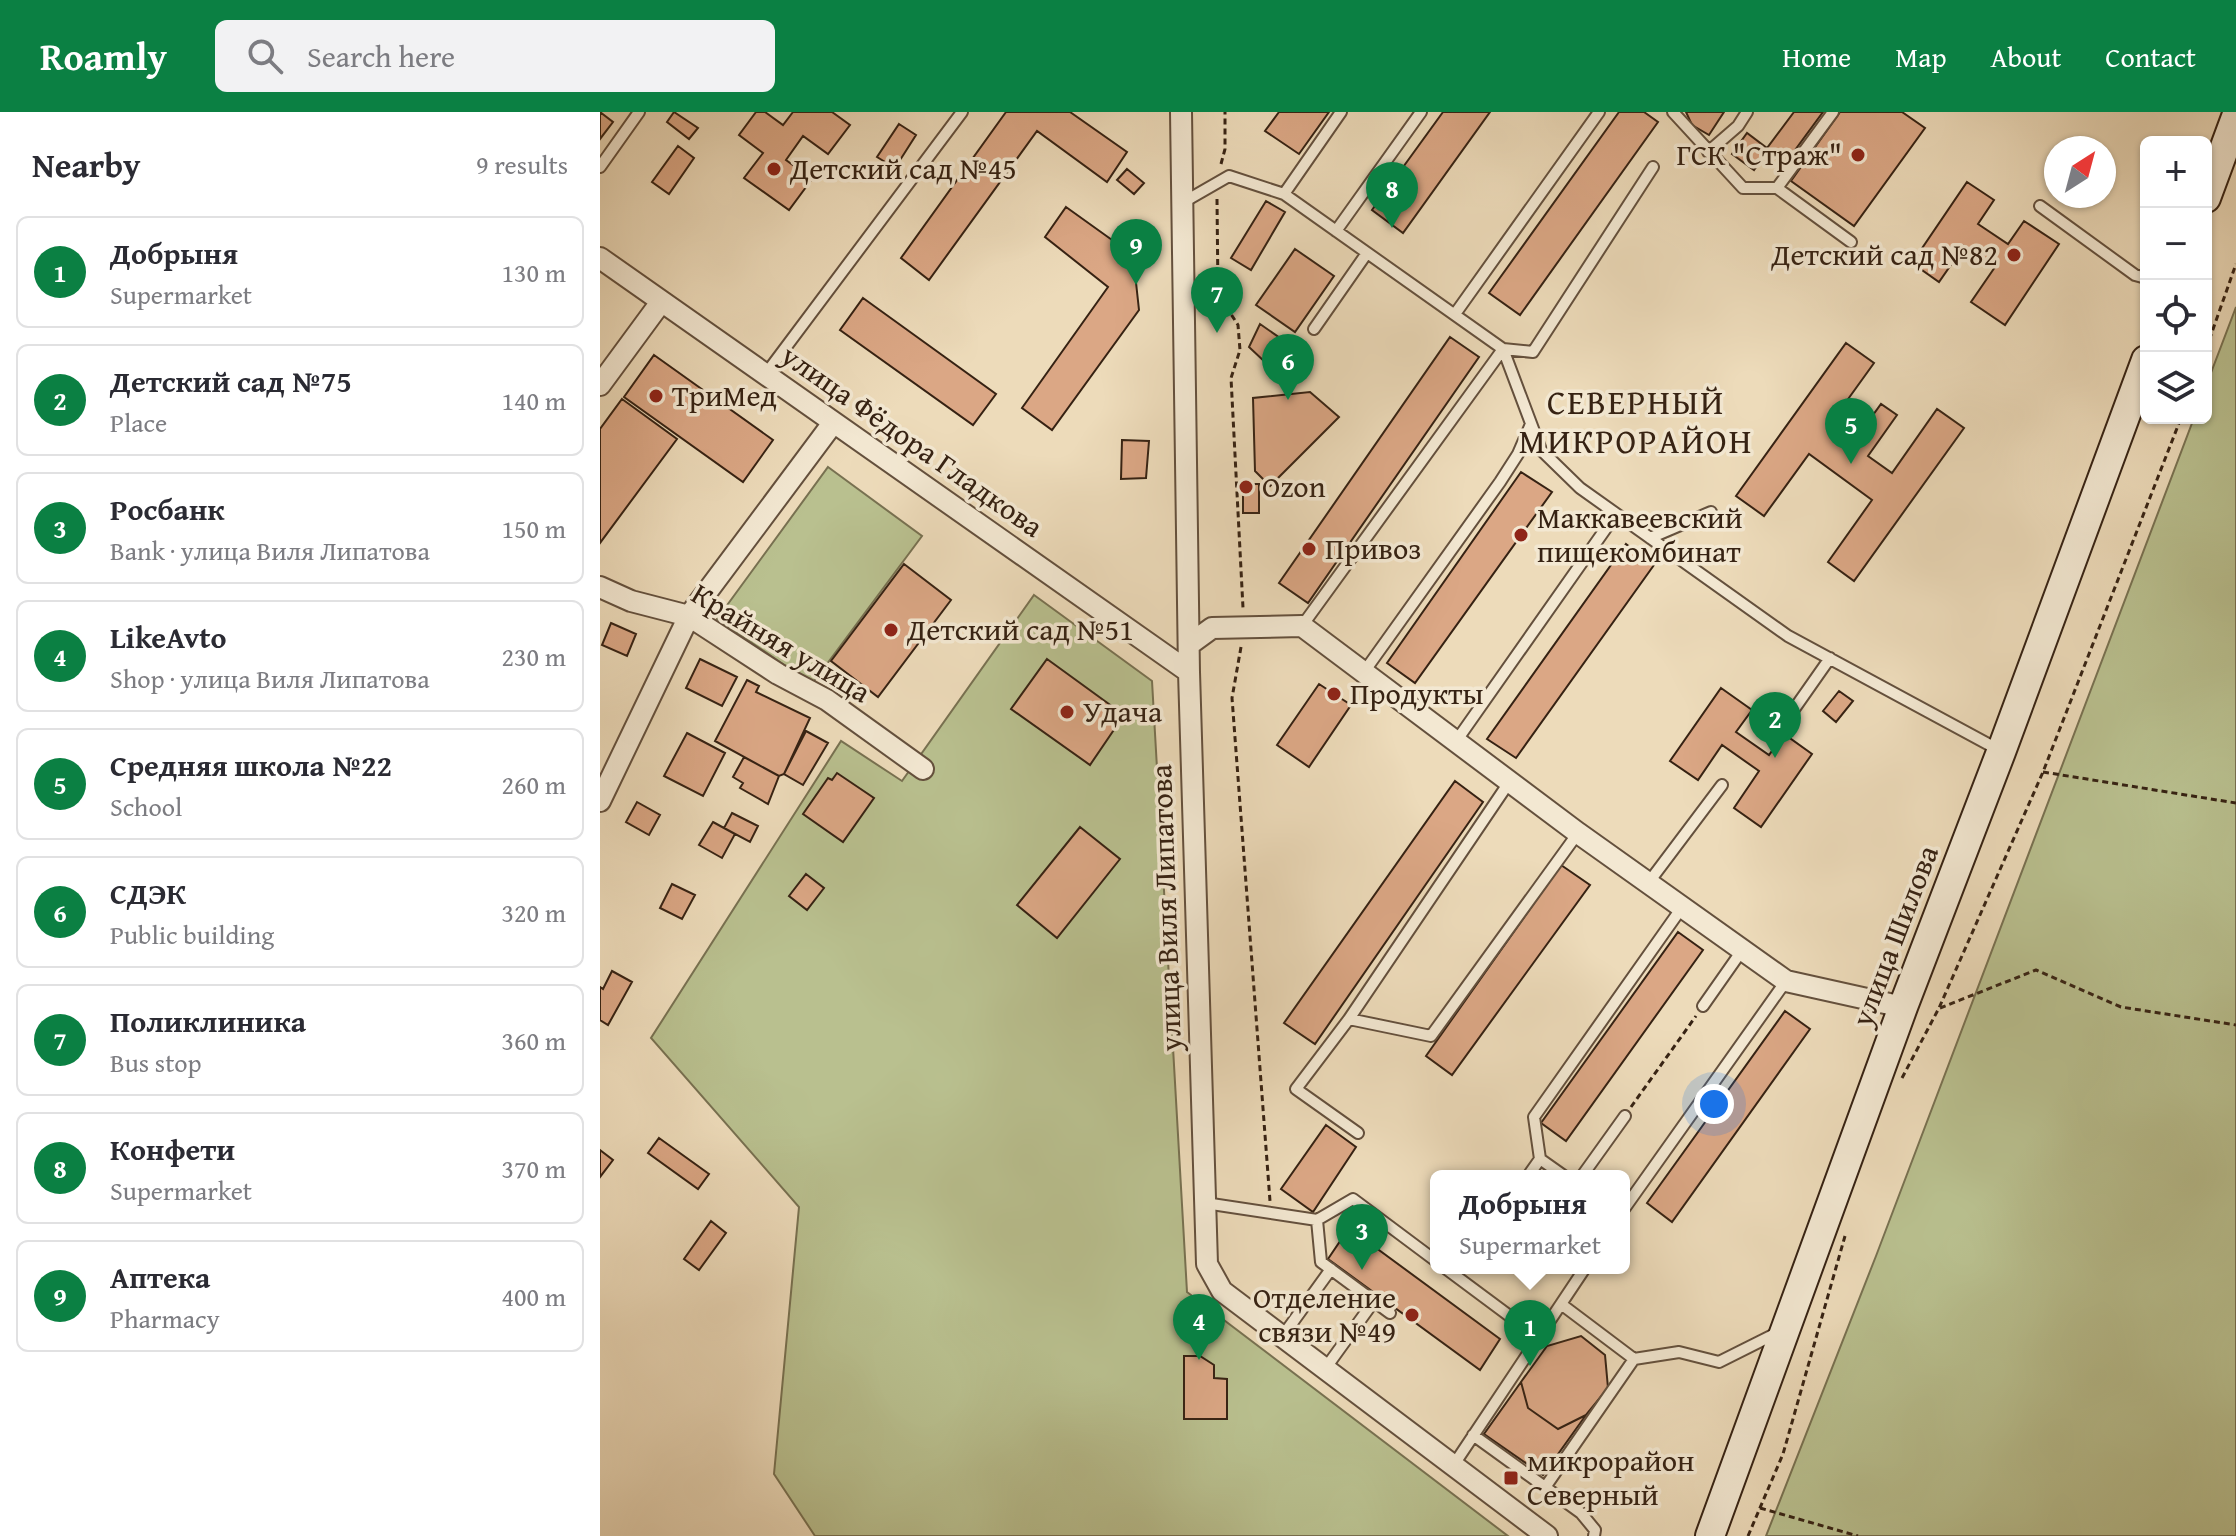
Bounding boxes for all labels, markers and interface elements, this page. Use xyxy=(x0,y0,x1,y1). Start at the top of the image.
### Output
search box xyxy=(215,20,775,92)
text: Roamly xyxy=(40,28,167,84)
icon: search xyxy=(243,34,287,78)
text: Search here xyxy=(307,34,455,78)
text: Home xyxy=(1782,36,1851,77)
text: Map xyxy=(1895,36,1947,77)
text: About xyxy=(1991,36,2061,77)
text: Contact xyxy=(2105,36,2196,77)
place label: ГСК "Страж" xyxy=(1677,132,1842,176)
north arrow xyxy=(2044,136,2116,208)
map controls xyxy=(2140,136,2212,424)
button: + xyxy=(2140,136,2212,208)
text: Nearby xyxy=(32,140,141,189)
text: 9 results xyxy=(476,145,568,184)
place label: Детский сад №45 xyxy=(789,146,1017,190)
marker: ГСК "Страж" xyxy=(1849,146,1867,164)
marker: Детский сад №45 xyxy=(765,160,783,178)
pin: 8 xyxy=(1366,162,1418,228)
button: − xyxy=(2140,208,2212,280)
pin: 9 xyxy=(1110,219,1162,285)
text: Добрыня xyxy=(110,231,238,275)
place label: Детский сад №82 xyxy=(1770,232,1998,276)
marker: Детский сад №82 xyxy=(2005,246,2023,264)
text: 1 xyxy=(53,253,67,292)
text: 130 m xyxy=(501,253,566,292)
pin: 7 xyxy=(1191,267,1243,333)
text: Supermarket xyxy=(110,275,252,314)
button: locate xyxy=(2140,280,2212,352)
street label: улица Фёдора Гладкова xyxy=(772,332,1053,548)
pin: 6 xyxy=(1262,334,1314,400)
button: layers xyxy=(2140,352,2212,424)
text: Детский сад №75 xyxy=(110,359,352,403)
place label: ТриМед xyxy=(672,373,777,417)
district label: СЕВЕРНЫЙ МИКРОРАЙОН xyxy=(1519,377,1753,465)
text: 2 xyxy=(53,381,67,420)
text: 140 m xyxy=(501,381,566,420)
marker: ТриМед xyxy=(647,387,665,405)
pin: 5 xyxy=(1825,398,1877,464)
text: Place xyxy=(110,403,167,442)
place label: Ozon xyxy=(1262,464,1326,508)
marker: Ozon xyxy=(1237,478,1255,496)
text: Росбанк xyxy=(110,487,225,531)
place label: Маккавеевский пищекомбинат xyxy=(1537,495,1743,573)
text: 3 xyxy=(53,509,67,548)
text: 150 m xyxy=(501,509,566,548)
place label: Привоз xyxy=(1325,526,1421,570)
marker: Маккавеевский пищекомбинат xyxy=(1512,526,1530,544)
text: Bank · улица Виля Липатова xyxy=(110,531,430,570)
marker: Привоз xyxy=(1300,540,1318,558)
street label: Крайняя улица xyxy=(684,571,880,713)
place label: Детский сад №51 xyxy=(906,607,1134,651)
text: LikeAvto xyxy=(110,615,227,659)
marker: Детский сад №51 xyxy=(882,621,900,639)
text: 4 xyxy=(53,637,67,676)
text: 230 m xyxy=(501,637,566,676)
text: Shop · улица Виля Липатова xyxy=(110,659,430,698)
place label: Продукты xyxy=(1350,671,1484,715)
marker: Продукты xyxy=(1325,685,1343,703)
place label: Удача xyxy=(1083,689,1163,733)
pin: 2 xyxy=(1749,692,1801,758)
marker: Удача xyxy=(1058,703,1076,721)
text: Средняя школа №22 xyxy=(110,743,392,787)
street label: улица Виля Липатова xyxy=(1138,763,1192,1053)
text: 5 xyxy=(53,765,67,804)
text: 260 m xyxy=(501,765,566,804)
text: School xyxy=(110,787,182,826)
street label: улица Шилова xyxy=(1839,838,1949,1034)
text: СДЭК xyxy=(110,871,186,915)
text: 6 xyxy=(53,893,67,932)
text: 320 m xyxy=(501,893,566,932)
text: Public building xyxy=(110,915,274,954)
text: Поликлиника xyxy=(110,999,306,1043)
text: 7 xyxy=(53,1021,67,1060)
text: 360 m xyxy=(501,1021,566,1060)
text: Bus stop xyxy=(110,1043,202,1082)
your location xyxy=(1694,1084,1734,1124)
text: Конфети xyxy=(110,1127,235,1171)
text: 8 xyxy=(53,1149,67,1188)
text: 370 m xyxy=(501,1149,566,1188)
popup xyxy=(1430,1170,1630,1274)
text: Supermarket xyxy=(110,1171,252,1210)
text: Добрыня xyxy=(1459,1181,1587,1225)
pin: 3 xyxy=(1336,1204,1388,1270)
text: Supermarket xyxy=(1459,1225,1601,1264)
text: Аптека xyxy=(110,1255,210,1299)
place label: Отделение связи №49 xyxy=(1253,1275,1396,1353)
text: 9 xyxy=(53,1277,67,1316)
text: 400 m xyxy=(501,1277,566,1316)
pin: 4 xyxy=(1173,1294,1225,1360)
text: Pharmacy xyxy=(110,1299,220,1338)
pin: 1 xyxy=(1504,1300,1556,1366)
marker: Отделение связи №49 xyxy=(1403,1306,1421,1324)
place label: микрорайон Северный xyxy=(1527,1438,1695,1516)
marker: микрорайон Северный xyxy=(1502,1469,1520,1487)

